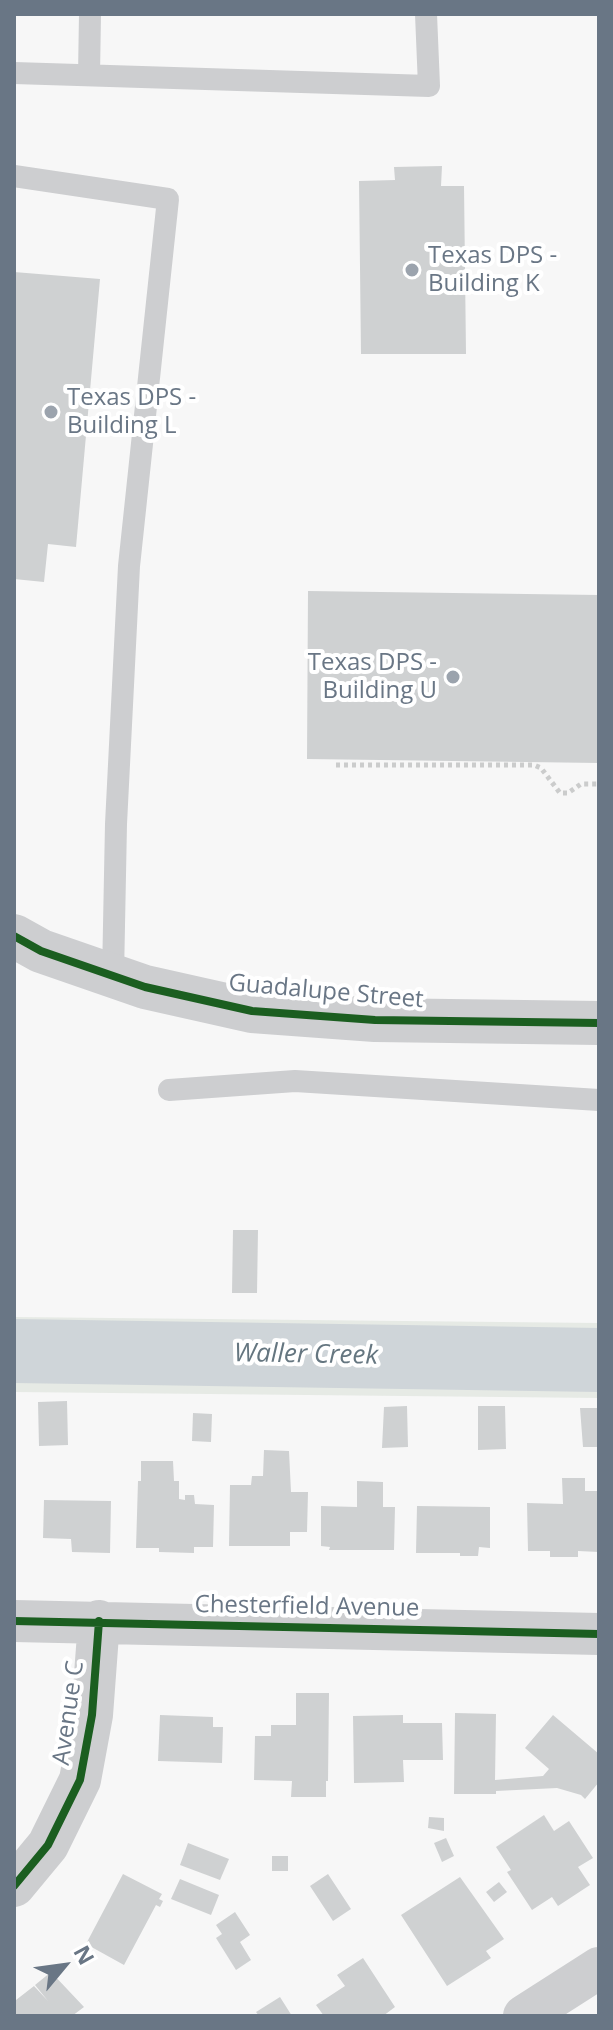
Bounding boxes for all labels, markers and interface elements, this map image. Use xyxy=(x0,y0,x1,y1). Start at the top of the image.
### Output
place label: Texas DPS - Building K xyxy=(428,242,557,298)
marker: Texas DPS - Building K xyxy=(403,261,421,279)
place label: Texas DPS - Building L xyxy=(67,384,196,440)
marker: Texas DPS - Building L xyxy=(42,403,60,421)
place label: Texas DPS - Building U xyxy=(308,649,437,705)
marker: Texas DPS - Building U xyxy=(444,668,462,686)
street label: Guadalupe Street xyxy=(227,969,425,1015)
water label: Waller Creek xyxy=(234,1338,378,1372)
street label: Chesterfield Avenue xyxy=(194,1591,420,1623)
street label: Avenue C xyxy=(47,1659,91,1767)
north arrow xyxy=(24,1926,104,2006)
text: N xyxy=(68,1939,102,1969)

